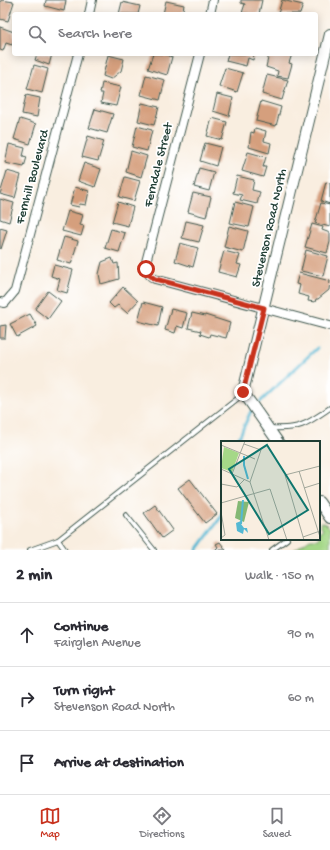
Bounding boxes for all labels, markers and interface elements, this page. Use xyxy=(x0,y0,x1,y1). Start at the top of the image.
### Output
search box xyxy=(12,12,318,56)
icon: search xyxy=(26,23,48,45)
text: Search here xyxy=(58,25,132,43)
street label: Ferndale Street xyxy=(141,120,177,210)
street label: Fernhill Boulevard xyxy=(13,127,53,227)
street label: Stevenson Road North xyxy=(249,167,291,289)
route start xyxy=(137,260,155,278)
route end xyxy=(234,383,252,401)
inset map xyxy=(221,441,320,540)
text: 2 min xyxy=(16,566,52,586)
text: Walk · 150 m xyxy=(245,569,314,584)
text: Continue xyxy=(54,618,108,636)
icon: ahead xyxy=(16,624,38,646)
text: 90 m xyxy=(288,627,314,642)
text: Fairglen Avenue xyxy=(54,636,141,651)
text: Turn right xyxy=(54,682,114,700)
icon: right xyxy=(16,688,38,710)
text: 60 m xyxy=(288,691,314,706)
text: Stevenson Road North xyxy=(54,700,175,715)
icon: arrive xyxy=(16,752,38,774)
text: Arrive at destination xyxy=(54,754,184,772)
tab: Map xyxy=(39,805,61,841)
tab: Directions xyxy=(140,805,184,841)
tab: Saved xyxy=(263,805,291,841)

